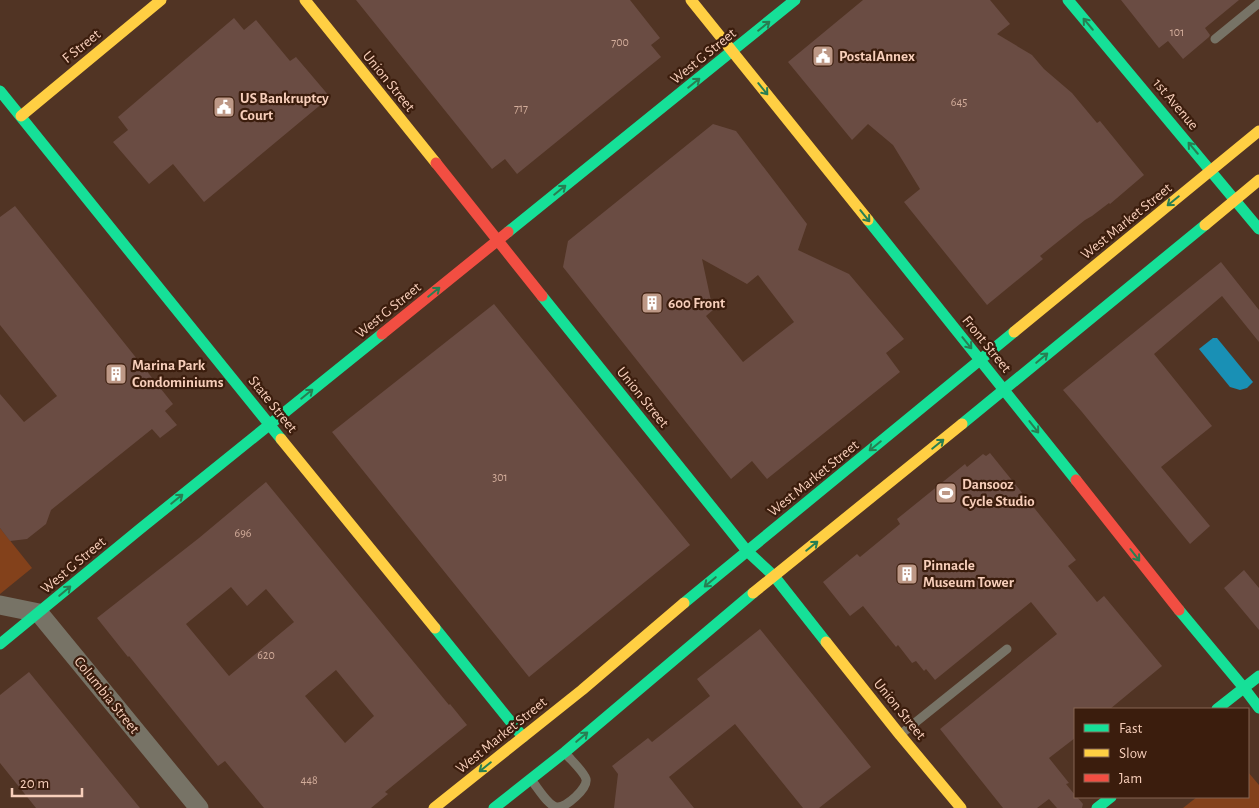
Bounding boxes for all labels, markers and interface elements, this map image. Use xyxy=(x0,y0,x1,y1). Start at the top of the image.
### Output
one-way arrow xyxy=(1083,17,1094,30)
one-way arrow xyxy=(757,20,770,31)
street label: West G Street xyxy=(668,25,739,87)
street label: F Street xyxy=(59,26,103,66)
house number: 101 xyxy=(1170,26,1184,38)
house number: 700 xyxy=(611,36,629,48)
public building icon: PostalAnnex xyxy=(811,44,835,68)
street label: Union Street xyxy=(360,48,418,115)
place label: PostalAnnex xyxy=(839,49,915,64)
street label: 1st Avenue xyxy=(1150,76,1201,133)
one-way arrow xyxy=(687,78,700,89)
one-way arrow xyxy=(758,83,769,96)
place label: US Bankruptcy Court xyxy=(240,91,329,123)
public building icon: US Bankruptcy Court xyxy=(212,95,236,119)
house number: 645 xyxy=(951,96,967,108)
house number: 717 xyxy=(514,102,528,114)
one-way arrow xyxy=(1187,142,1198,155)
street label: West Market Street xyxy=(1078,180,1175,262)
one-way arrow xyxy=(554,185,567,196)
one-way arrow xyxy=(1167,196,1180,207)
one-way arrow xyxy=(860,209,871,222)
street label: West G Street xyxy=(353,279,424,341)
one-way arrow xyxy=(427,287,440,298)
building icon: 600 Front xyxy=(640,291,664,315)
place label: 600 Front xyxy=(668,296,725,311)
street label: Front Street xyxy=(959,313,1014,376)
one-way arrow xyxy=(961,336,972,349)
one-way arrow xyxy=(1035,353,1048,364)
place label: Marina Park Condominiums xyxy=(132,358,224,390)
building icon: Marina Park Condominiums xyxy=(104,362,128,386)
street label: Union Street xyxy=(614,364,672,431)
street label: State Street xyxy=(245,373,300,436)
one-way arrow xyxy=(300,389,313,400)
one-way arrow xyxy=(1029,420,1040,433)
street label: West Market Street xyxy=(765,437,862,519)
one-way arrow xyxy=(931,438,944,449)
one-way arrow xyxy=(869,440,882,451)
house number: 301 xyxy=(492,471,508,483)
place label: Dansooz Cycle Studio xyxy=(962,477,1035,509)
sports icon: Dansooz Cycle Studio xyxy=(934,481,958,505)
one-way arrow xyxy=(171,493,184,504)
house number: 696 xyxy=(235,527,252,539)
street label: West G Street xyxy=(38,534,109,597)
one-way arrow xyxy=(805,540,818,551)
one-way arrow xyxy=(1130,548,1140,562)
place label: Pinnacle Museum Tower xyxy=(923,558,1015,590)
building icon: Pinnacle Museum Tower xyxy=(895,562,919,586)
one-way arrow xyxy=(703,576,716,587)
one-way arrow xyxy=(58,586,71,597)
house number: 620 xyxy=(257,649,275,661)
street label: Columbia Street xyxy=(71,654,142,737)
street label: Union Street xyxy=(871,676,929,743)
street label: West Market Street xyxy=(453,694,550,776)
legend xyxy=(1074,708,1249,798)
text: Fast xyxy=(1119,721,1143,736)
one-way arrow xyxy=(575,732,588,743)
text: Slow xyxy=(1119,746,1147,761)
one-way arrow xyxy=(479,762,492,773)
scale bar xyxy=(12,766,82,798)
text: Jam xyxy=(1119,771,1142,786)
house number: 448 xyxy=(300,774,318,786)
text: 20 m xyxy=(20,776,49,791)

